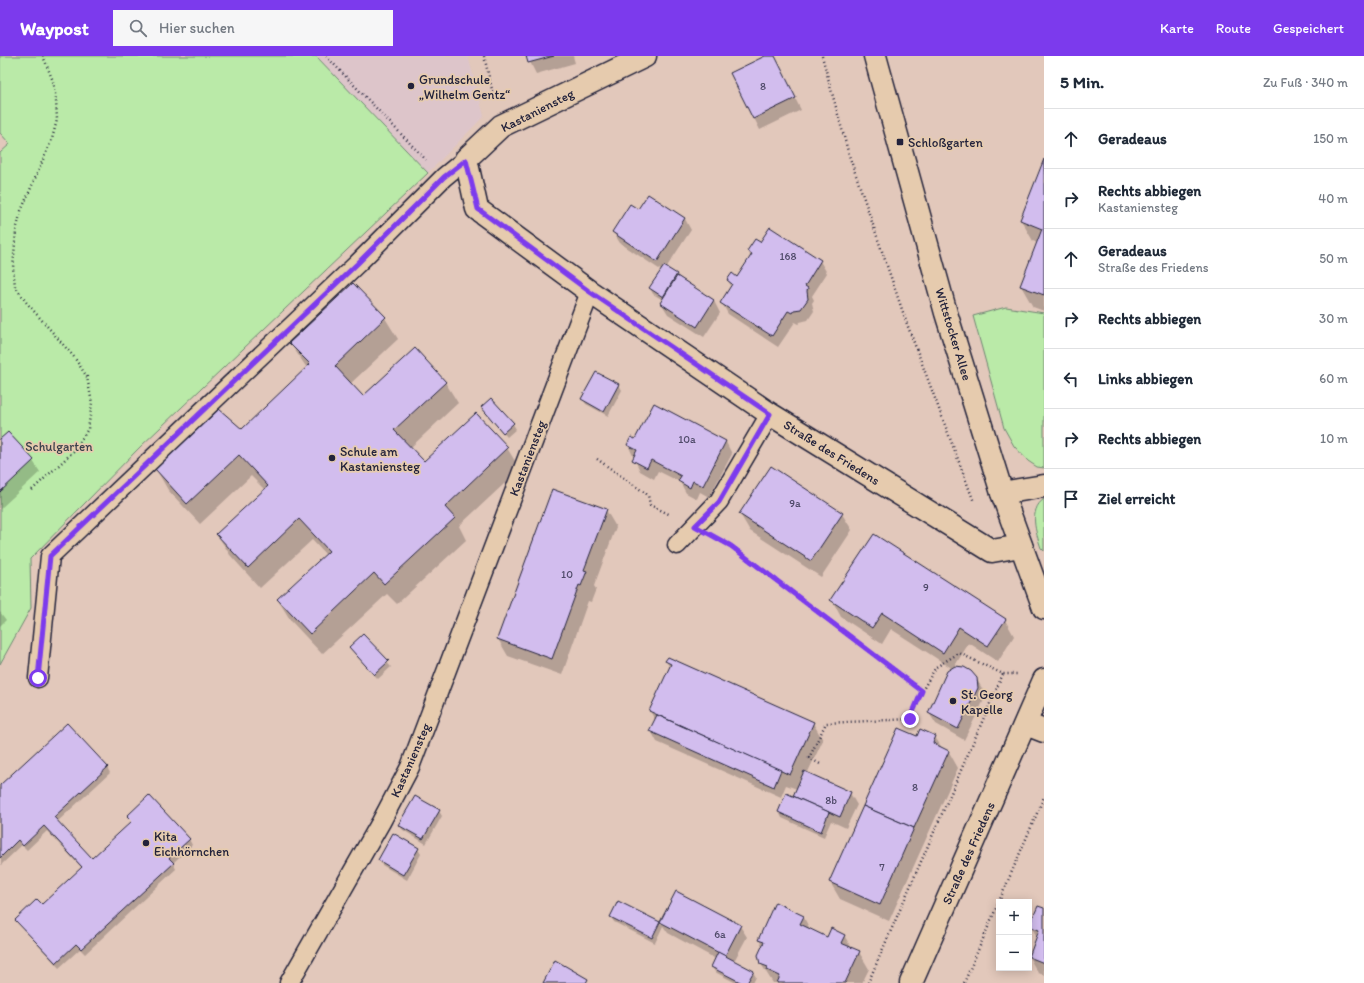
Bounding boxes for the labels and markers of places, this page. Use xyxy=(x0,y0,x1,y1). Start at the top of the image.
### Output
place label: Grundschule „Wilhelm Gentz“ xyxy=(419,72,510,102)
marker: Grundschule „Wilhelm Gentz“ xyxy=(406,81,416,91)
place label: Schloßgarten xyxy=(908,135,983,150)
marker: Schloßgarten xyxy=(895,137,905,147)
place label: Schule am Kastaniensteg xyxy=(340,444,420,474)
marker: Schule am Kastaniensteg xyxy=(327,453,337,463)
place label: St. Georg Kapelle xyxy=(961,687,1013,717)
marker: St. Georg Kapelle xyxy=(948,696,958,706)
place label: Kita Eichhörnchen xyxy=(154,829,229,859)
marker: Kita Eichhörnchen xyxy=(141,838,151,848)

